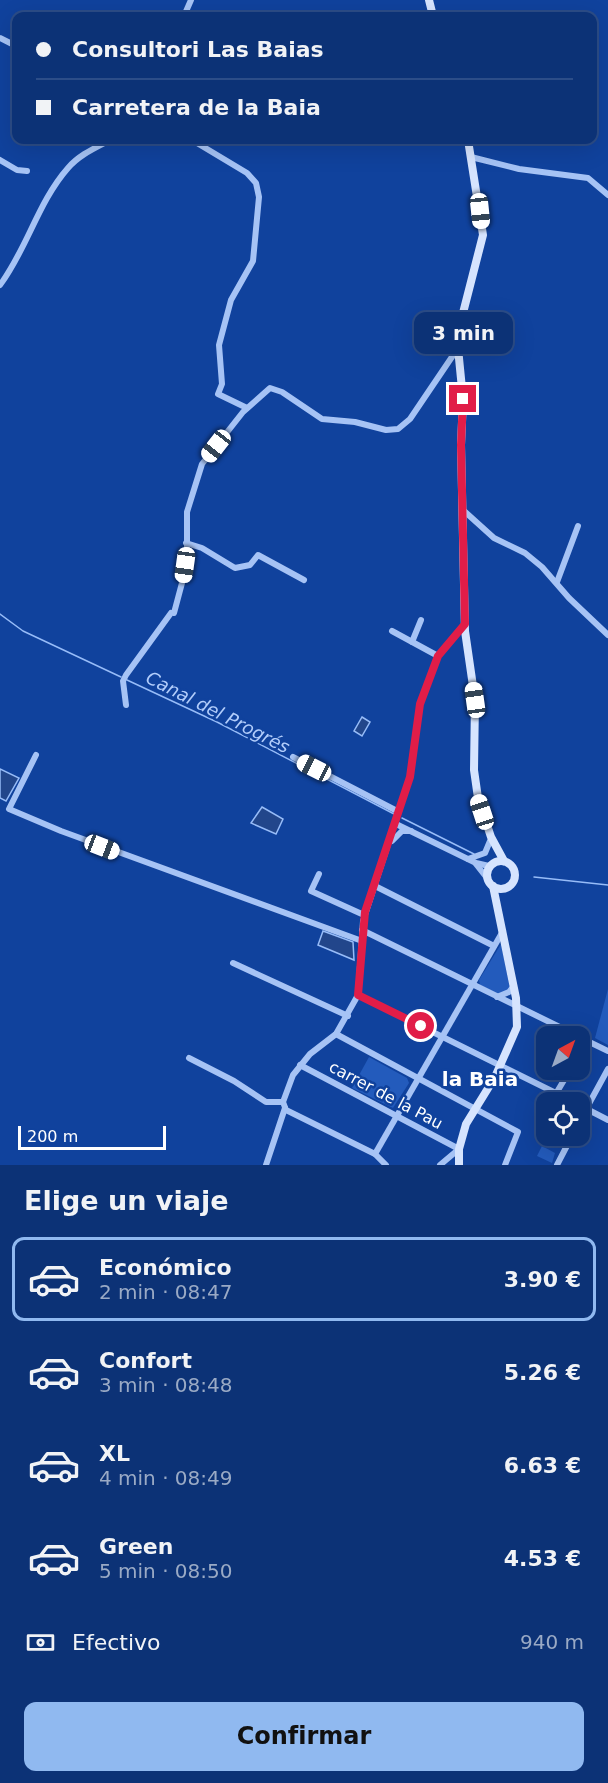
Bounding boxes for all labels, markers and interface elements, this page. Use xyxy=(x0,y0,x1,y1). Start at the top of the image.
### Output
text: Consultori Las Baias xyxy=(72,37,324,62)
text: Carretera de la Baia xyxy=(72,95,321,120)
car xyxy=(469,192,491,230)
callout: 3 min xyxy=(414,312,512,354)
text: 3 min xyxy=(432,321,495,345)
route end xyxy=(449,385,476,412)
car xyxy=(198,426,234,466)
car xyxy=(174,546,196,584)
water label: Canal del Progrés xyxy=(143,667,293,757)
car xyxy=(464,681,486,719)
car xyxy=(294,752,334,784)
car xyxy=(468,792,496,832)
car xyxy=(82,832,122,862)
route start xyxy=(407,1012,434,1039)
north arrow xyxy=(536,1026,590,1080)
map controls xyxy=(536,1026,590,1146)
street label: carrer de la Pau xyxy=(326,1057,446,1133)
district label: la Baia xyxy=(442,1067,518,1091)
button: locate xyxy=(536,1092,590,1146)
scale bar xyxy=(18,1123,166,1150)
text: 200 m xyxy=(27,1127,78,1146)
text: Elige un viaje xyxy=(24,1185,228,1216)
icon: car xyxy=(27,1252,81,1306)
text: Económico xyxy=(99,1255,232,1280)
text: 3.90 € xyxy=(504,1267,581,1292)
text: 2 min · 08:47 xyxy=(99,1280,233,1304)
icon: car xyxy=(27,1345,81,1399)
text: Confort xyxy=(99,1348,192,1373)
text: 5.26 € xyxy=(504,1360,581,1385)
text: 3 min · 08:48 xyxy=(99,1373,233,1397)
icon: car xyxy=(27,1438,81,1492)
text: XL xyxy=(99,1441,130,1466)
text: 6.63 € xyxy=(504,1453,581,1478)
text: 4 min · 08:49 xyxy=(99,1466,233,1490)
icon: car xyxy=(27,1531,81,1585)
text: Green xyxy=(99,1534,173,1559)
text: 4.53 € xyxy=(504,1546,581,1571)
text: 5 min · 08:50 xyxy=(99,1559,233,1583)
icon: cash xyxy=(24,1626,57,1659)
text: Efectivo xyxy=(72,1630,161,1655)
text: 940 m xyxy=(520,1630,584,1654)
button: Confirmar xyxy=(24,1702,584,1771)

